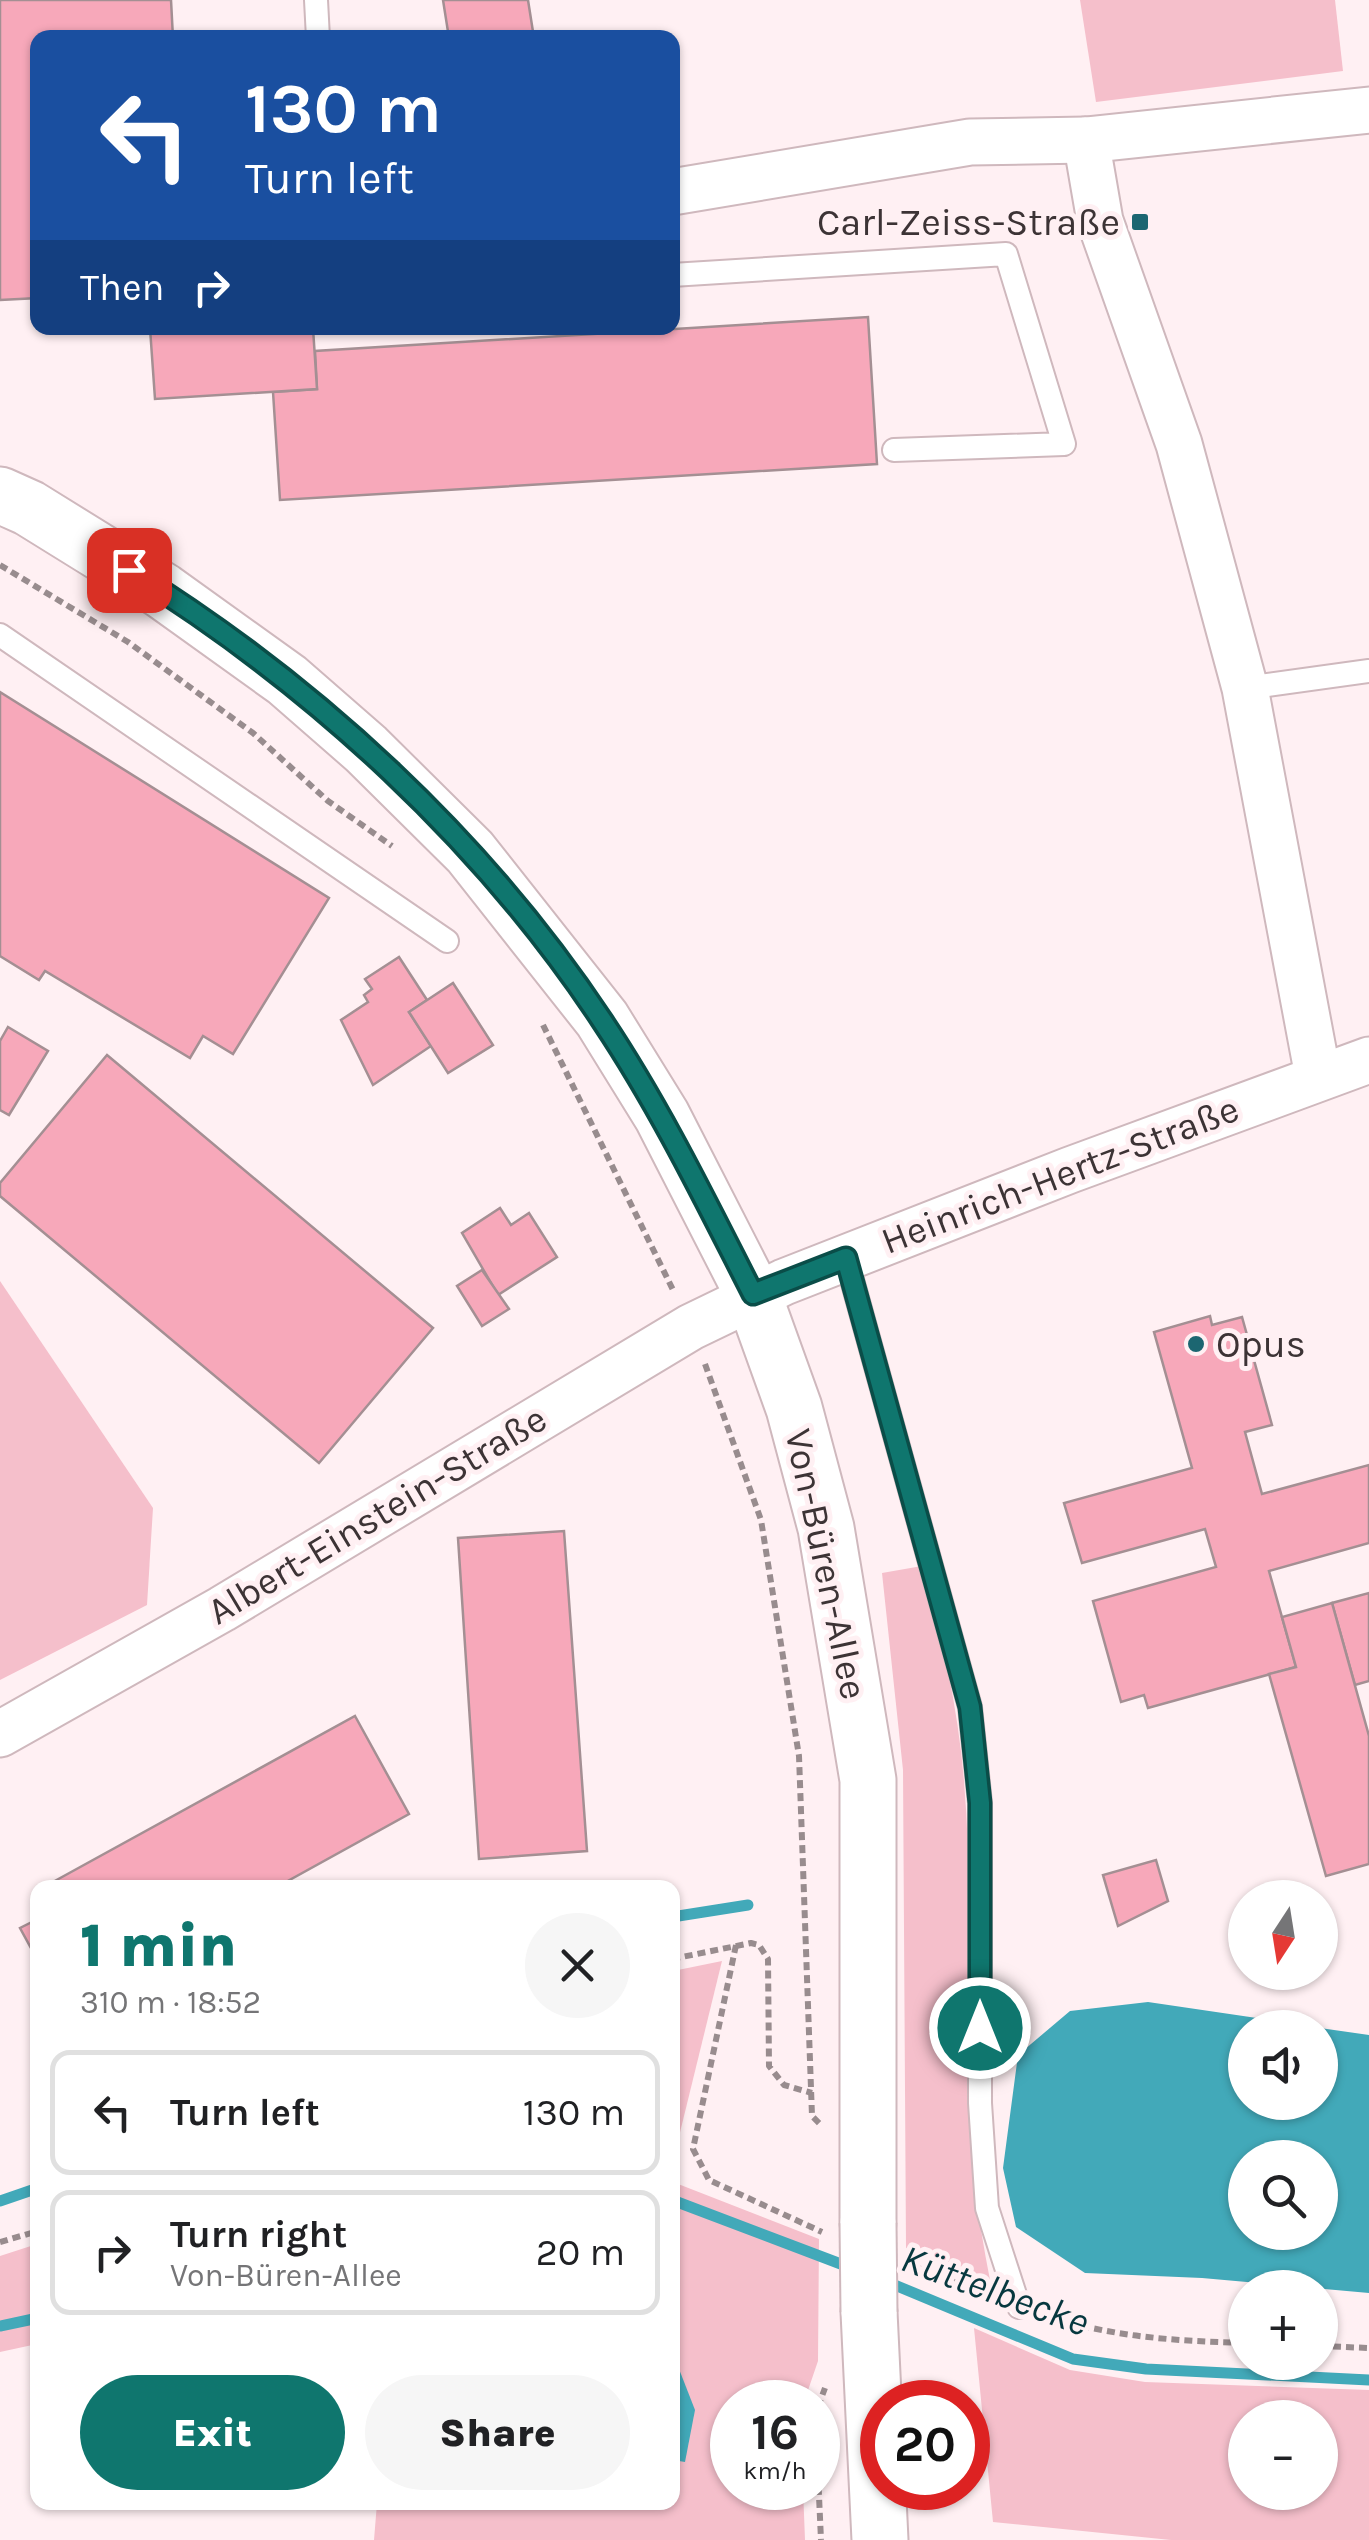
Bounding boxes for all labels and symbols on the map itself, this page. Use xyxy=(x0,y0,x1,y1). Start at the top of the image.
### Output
place label: Carl-Zeiss-Straße xyxy=(817,200,1120,245)
marker: Carl-Zeiss-Straße xyxy=(1129,211,1151,233)
pin xyxy=(87,528,172,613)
street label: Heinrich-Hertz-Straße xyxy=(875,1086,1245,1264)
place label: Opus xyxy=(1216,1322,1306,1367)
marker: Opus xyxy=(1185,1333,1207,1355)
street label: Albert-Einstein-Straße xyxy=(199,1396,555,1634)
street label: Von-Büren-Allee xyxy=(775,1425,877,1703)
north arrow xyxy=(1228,1880,1338,1990)
position arrow xyxy=(928,1976,1032,2080)
water label: Küttelbecke xyxy=(895,2234,1095,2346)
speed limit sign: 20 xyxy=(860,2380,990,2510)

